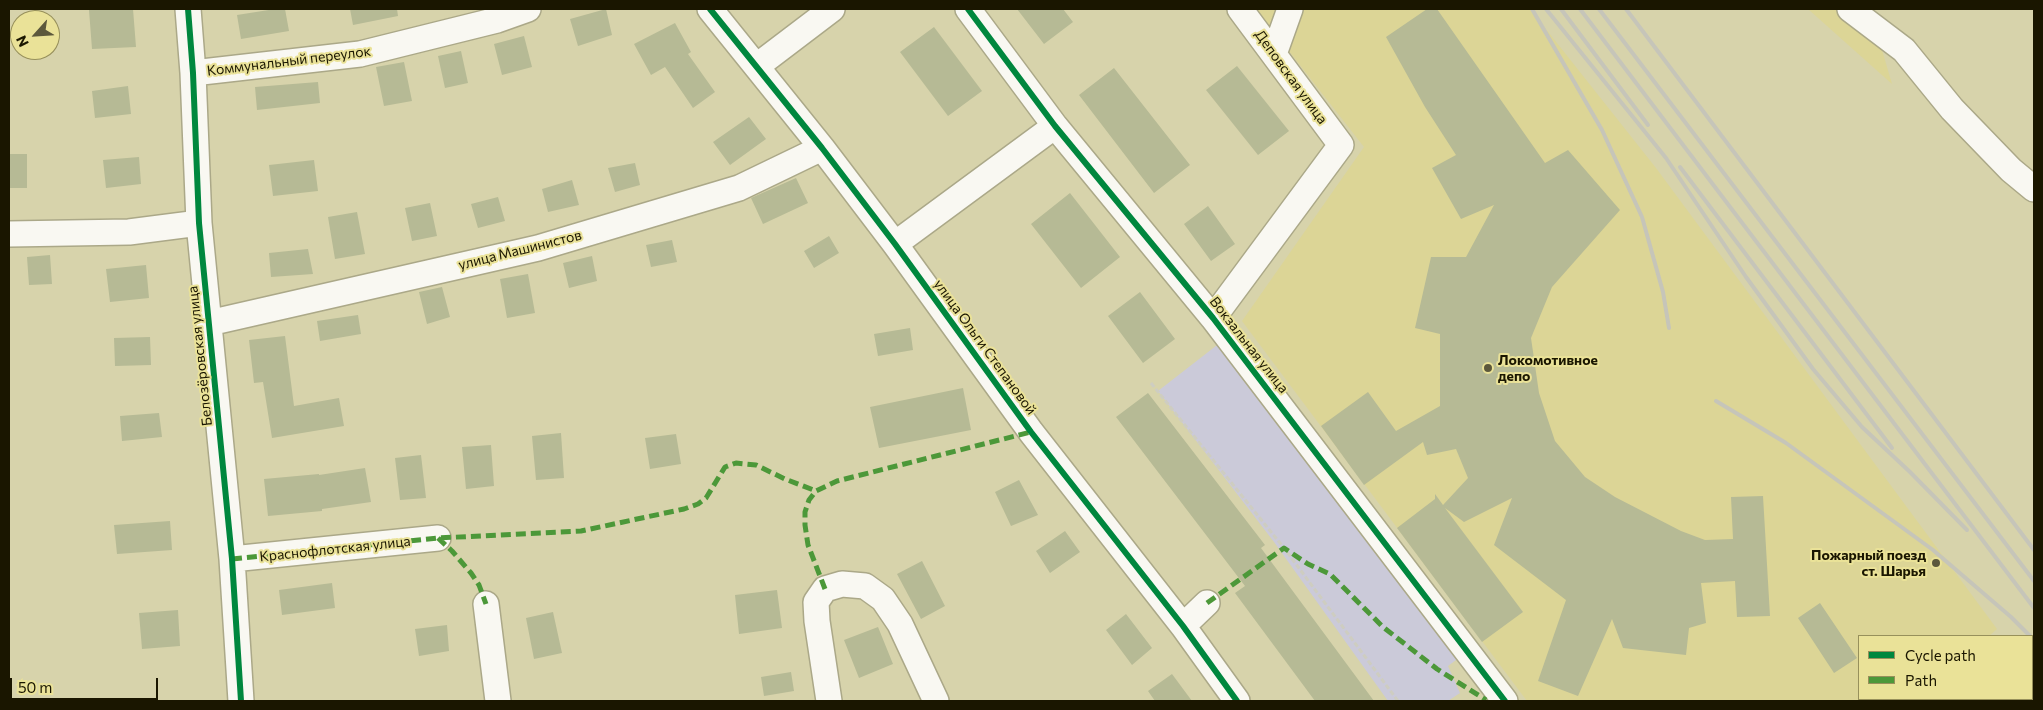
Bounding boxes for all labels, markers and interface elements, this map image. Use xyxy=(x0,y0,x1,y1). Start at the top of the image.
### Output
north arrow xyxy=(10,10,60,60)
street label: Деповская улица xyxy=(1251,27,1331,127)
text: N xyxy=(12,33,32,50)
street label: Коммунальный переулок xyxy=(206,43,372,79)
street label: улица Машинистов xyxy=(457,227,583,273)
street label: улица Ольги Степановой xyxy=(930,276,1040,418)
street label: Белозёровская улица xyxy=(184,285,216,427)
street label: Вокзальная улица xyxy=(1206,293,1292,397)
place label: Локомотивное депо xyxy=(1498,352,1598,384)
marker: Локомотивное депо xyxy=(1482,362,1494,374)
street label: Краснофлотская улица xyxy=(259,533,411,565)
place label: Пожарный поезд ст. Шарья xyxy=(1811,547,1926,580)
marker: Пожарный поезд ст. Шарья xyxy=(1930,557,1942,569)
legend xyxy=(1858,635,2033,700)
text: Cycle path xyxy=(1905,646,1976,664)
scale bar xyxy=(12,668,160,700)
text: Path xyxy=(1905,671,1937,689)
text: 50 m xyxy=(18,678,52,696)

